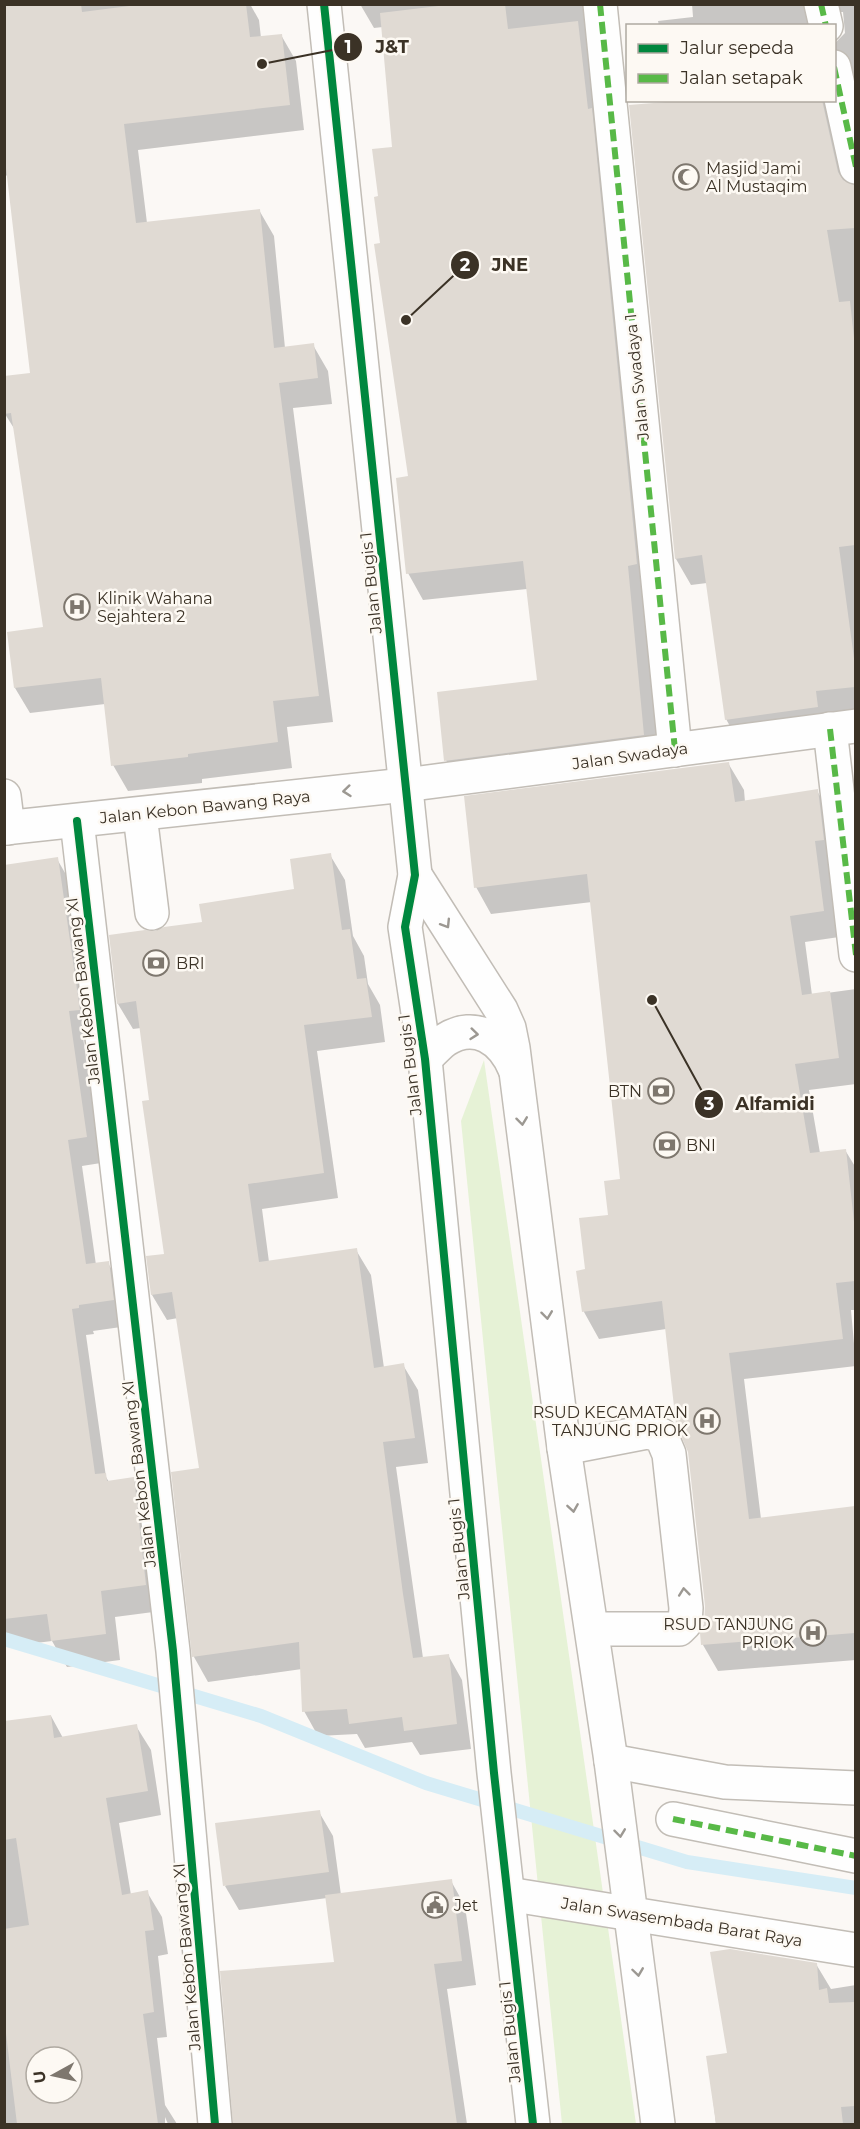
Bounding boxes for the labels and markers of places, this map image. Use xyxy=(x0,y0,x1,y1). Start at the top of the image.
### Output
callout: J&T xyxy=(333,29,420,65)
place label: Masjid Jami Al Mustaqim xyxy=(706,159,808,196)
mosque icon: Masjid Jami Al Mustaqim xyxy=(671,162,701,192)
callout: JNE xyxy=(450,247,540,283)
place label: Klinik Wahana Sejahtera 2 xyxy=(97,589,213,626)
hospital icon: Klinik Wahana Sejahtera 2 xyxy=(62,592,92,622)
bank icon: BRI xyxy=(141,948,171,978)
place label: BRI xyxy=(176,954,204,973)
bank icon: BTN xyxy=(646,1076,676,1106)
place label: BTN xyxy=(608,1082,642,1101)
callout: Alfamidi xyxy=(694,1086,827,1122)
bank icon: BNI xyxy=(652,1130,682,1160)
place label: BNI xyxy=(686,1136,716,1155)
place label: RSUD KECAMATAN TANJUNG PRIOK xyxy=(533,1403,689,1440)
hospital icon: RSUD KECAMATAN TANJUNG PRIOK xyxy=(692,1406,722,1436)
place label: RSUD TANJUNG PRIOK xyxy=(663,1615,795,1652)
hospital icon: RSUD TANJUNG PRIOK xyxy=(798,1618,828,1648)
public building icon: Jet xyxy=(420,1890,450,1920)
place label: Jet xyxy=(453,1896,479,1915)

